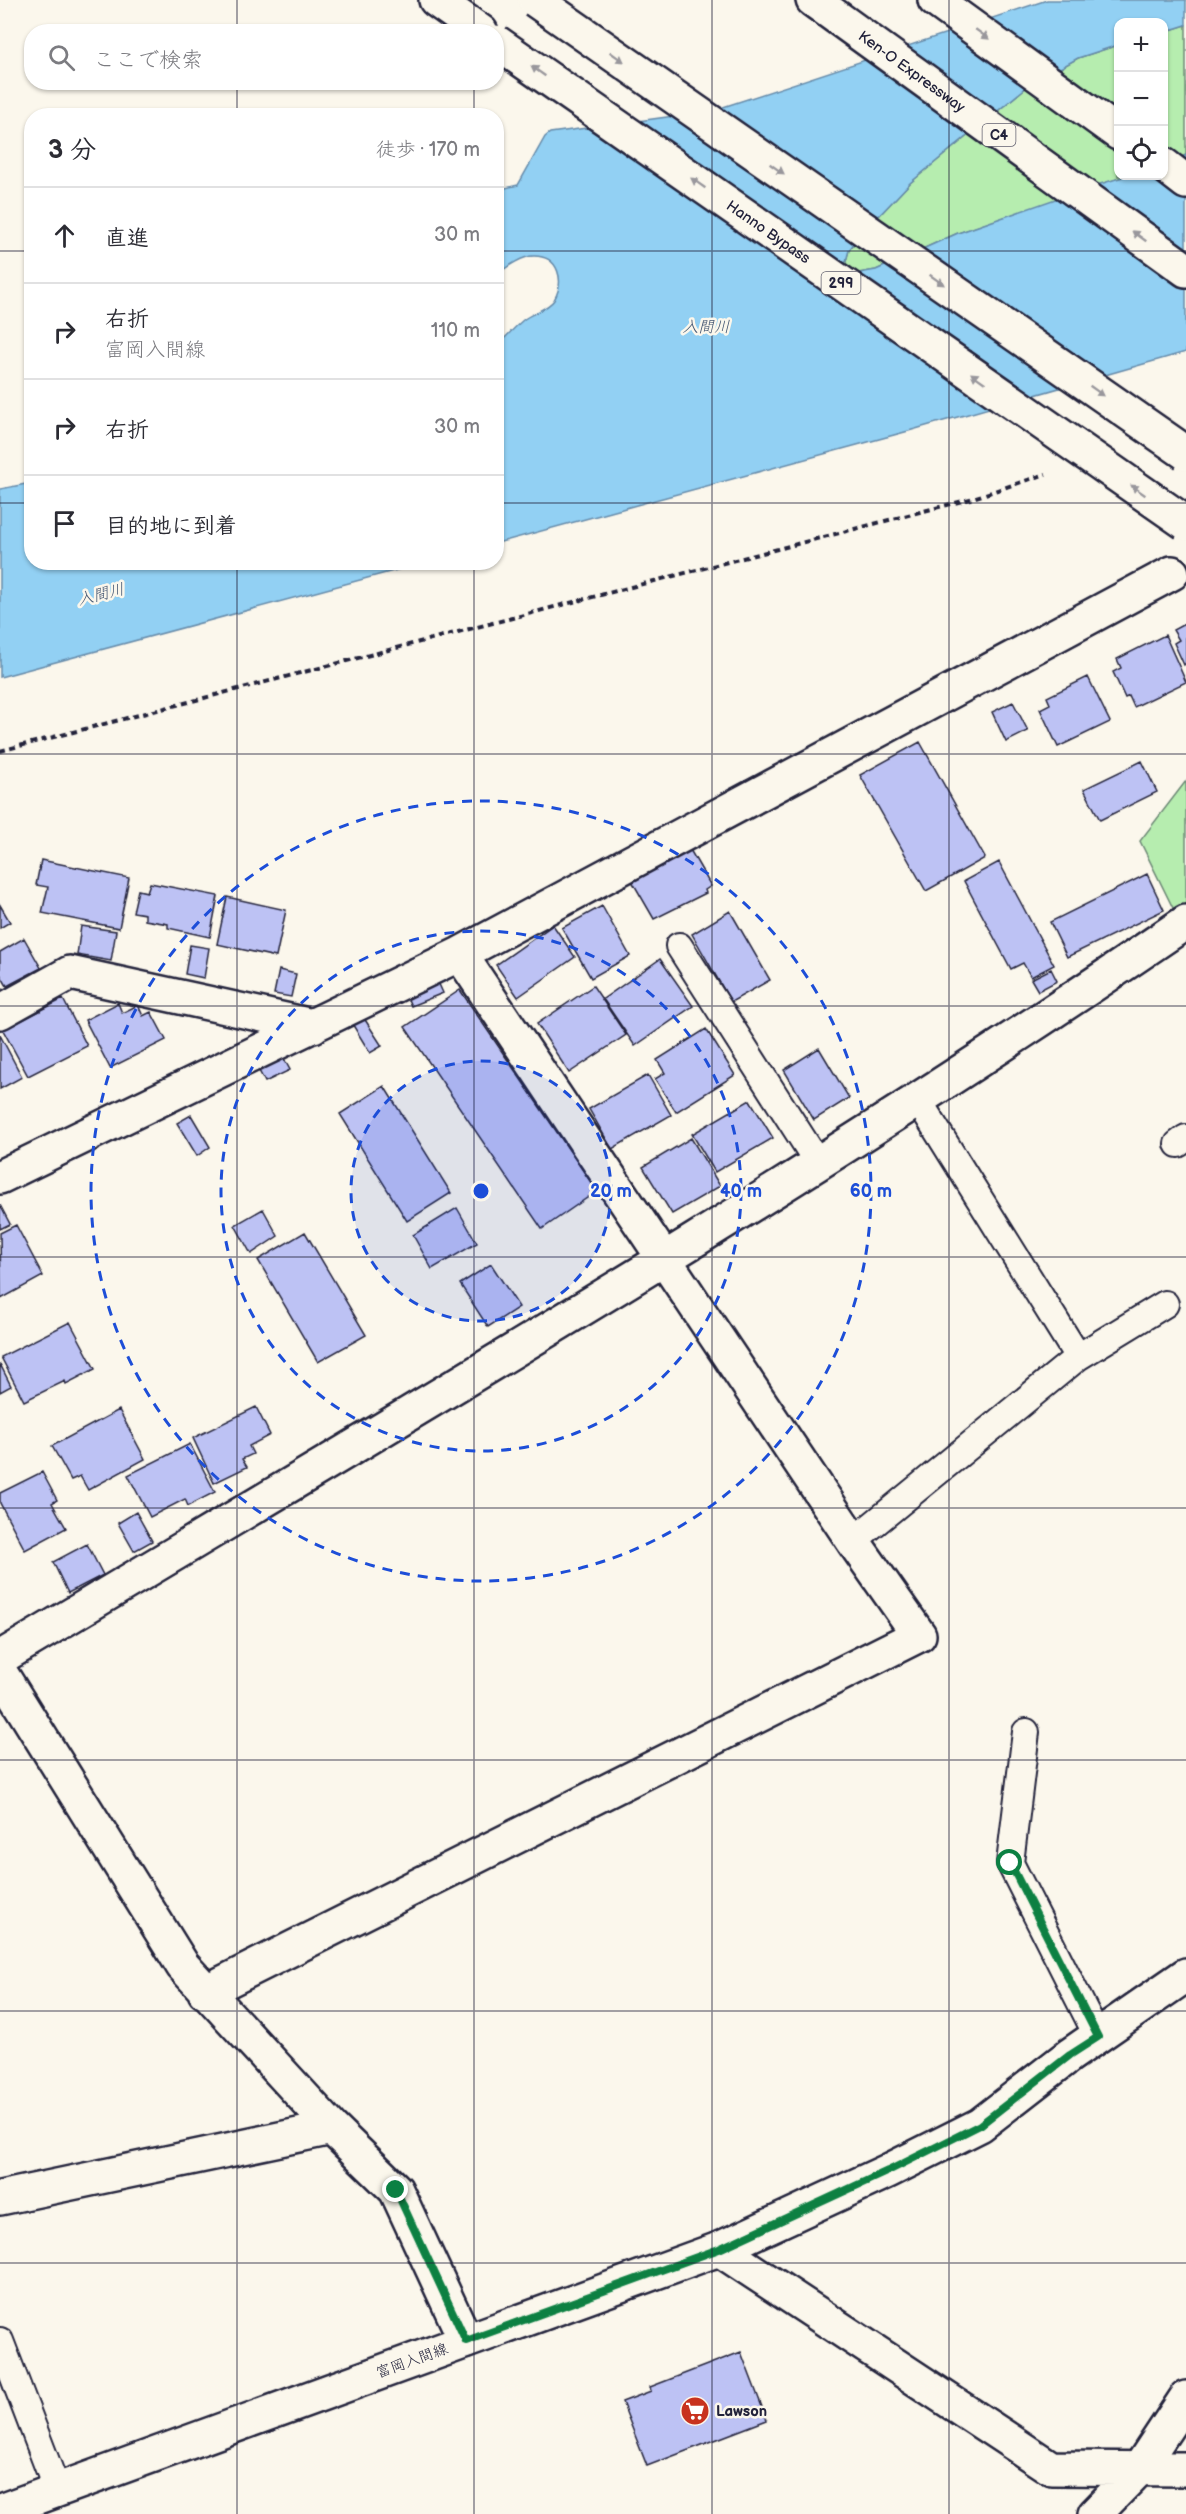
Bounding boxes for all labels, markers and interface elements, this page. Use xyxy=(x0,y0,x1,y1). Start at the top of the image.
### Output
map controls xyxy=(1114,18,1168,180)
button: + xyxy=(1114,18,1168,72)
search box xyxy=(24,24,504,90)
street label: Ken-O Expressway xyxy=(855,26,969,117)
one-way arrow xyxy=(974,28,990,39)
icon: search xyxy=(45,41,78,74)
text: ここで検索 xyxy=(93,47,203,74)
one-way arrow xyxy=(609,51,625,63)
one-way arrow xyxy=(530,65,546,77)
button: − xyxy=(1114,72,1168,126)
road number: C4 xyxy=(982,124,1016,146)
button: locate xyxy=(1114,126,1168,180)
text: 3 分 xyxy=(48,135,96,166)
text: 徒歩 · 170 m xyxy=(376,138,480,162)
one-way arrow xyxy=(769,163,785,175)
one-way arrow xyxy=(690,177,706,189)
street label: Hanno Bypass xyxy=(723,196,815,268)
icon: ahead xyxy=(48,219,81,252)
text: 30 m xyxy=(434,223,480,247)
text: 直進 xyxy=(105,225,149,252)
one-way arrow xyxy=(1131,230,1147,242)
road number: 299 xyxy=(822,272,860,294)
one-way arrow xyxy=(929,274,945,286)
text: 右折 xyxy=(105,306,149,333)
icon: right xyxy=(48,315,81,348)
water label: 入間川 xyxy=(682,318,730,337)
text: 110 m xyxy=(431,319,480,343)
text: 富岡入間線 xyxy=(105,338,205,362)
one-way arrow xyxy=(971,372,987,384)
one-way arrow xyxy=(1089,385,1105,397)
icon: right xyxy=(48,411,81,444)
text: 30 m xyxy=(434,415,480,439)
text: 右折 xyxy=(105,417,149,444)
one-way arrow xyxy=(1130,485,1146,496)
icon: arrive xyxy=(48,507,81,540)
text: 目的地に到着 xyxy=(105,513,237,540)
water label: 入間川 xyxy=(75,580,127,610)
centre of rings xyxy=(471,1181,491,1201)
text: 20 m xyxy=(590,1181,632,1202)
text: 40 m xyxy=(720,1181,762,1202)
text: 60 m xyxy=(850,1181,892,1202)
route start xyxy=(996,1849,1022,1875)
route end xyxy=(382,2176,408,2202)
street label: 富岡入間線 xyxy=(374,2339,450,2383)
supermarket icon: Lawson xyxy=(679,2395,711,2427)
place label: Lawson xyxy=(716,2402,767,2421)

